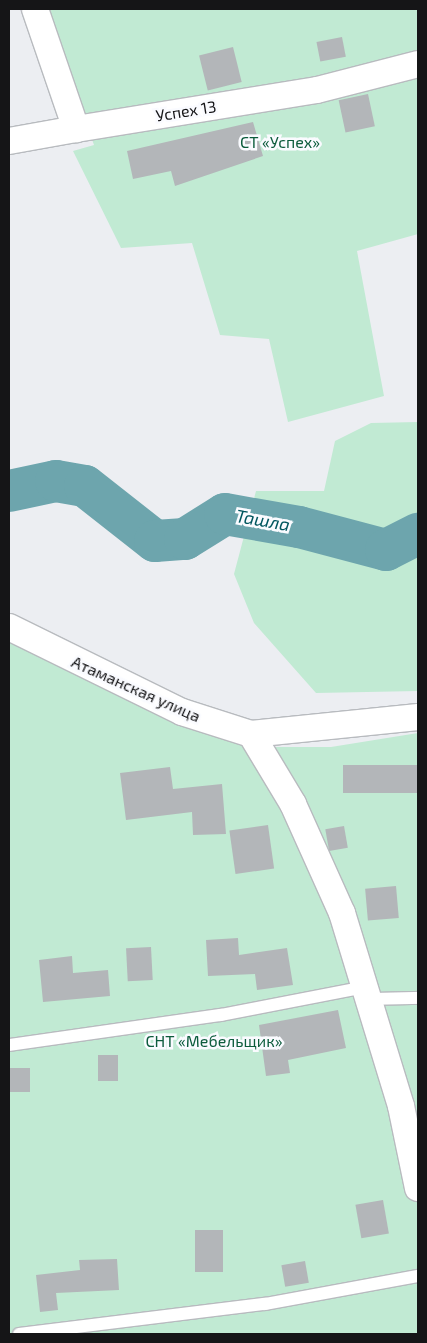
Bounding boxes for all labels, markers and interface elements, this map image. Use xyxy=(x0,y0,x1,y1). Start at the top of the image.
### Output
street label: Успех 13 xyxy=(154,97,218,125)
park label: СТ «Успех» xyxy=(240,132,320,152)
water label: Ташла xyxy=(234,505,292,535)
street label: Атаманская улица xyxy=(69,652,203,726)
park label: СНТ «Мебельщик» xyxy=(145,1031,283,1051)

